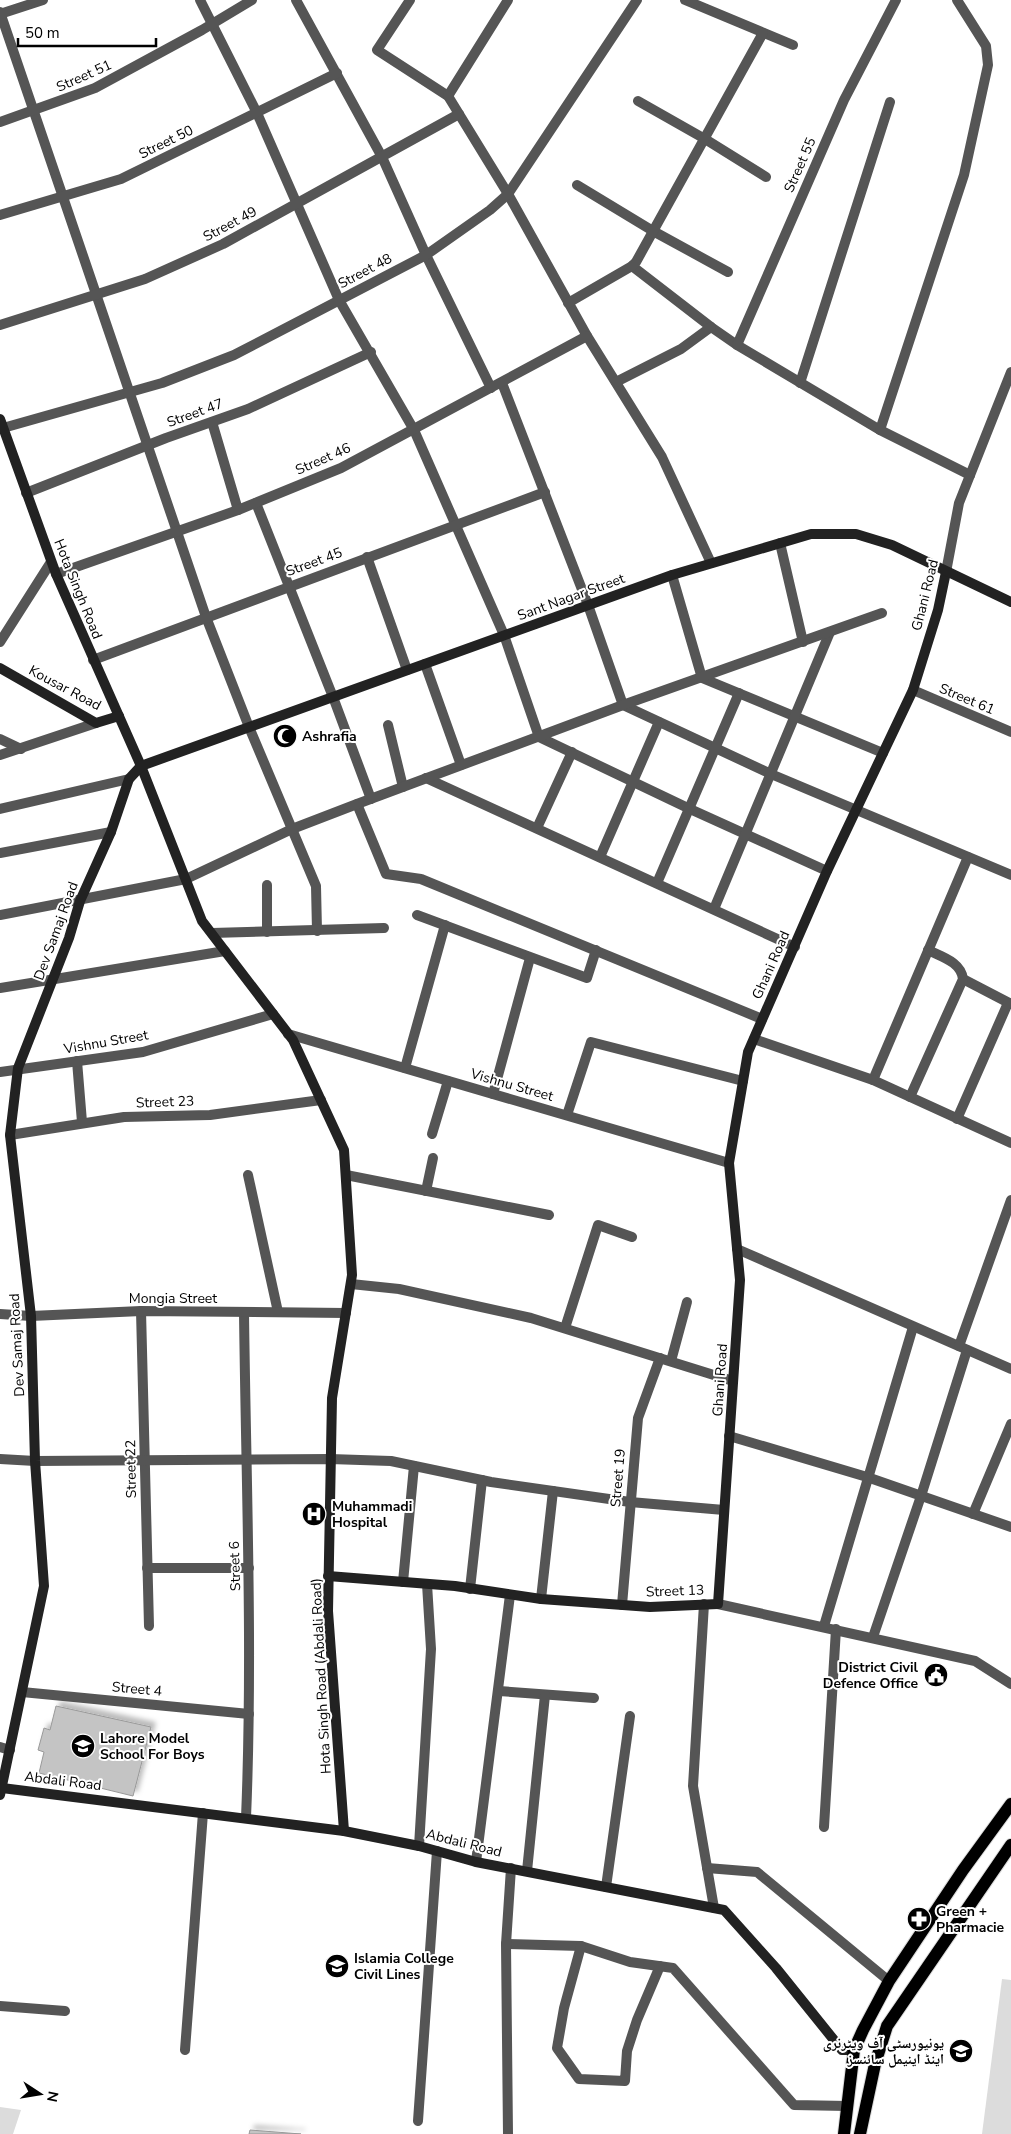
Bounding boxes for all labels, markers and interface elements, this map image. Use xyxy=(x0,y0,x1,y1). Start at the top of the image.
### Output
scale bar xyxy=(18,15,155,47)
text: 50 m xyxy=(25,23,60,43)
street label: Street 51 xyxy=(53,55,115,97)
street label: Street 50 xyxy=(135,121,197,163)
street label: Street 55 xyxy=(779,134,821,196)
street label: Street 49 xyxy=(200,202,260,246)
street label: Street 48 xyxy=(335,249,395,293)
street label: Street 47 xyxy=(164,394,226,432)
street label: Street 46 xyxy=(292,438,354,480)
street label: Hota Singh Road xyxy=(49,536,107,642)
street label: Street 45 xyxy=(283,543,345,581)
street label: Ghani Road xyxy=(907,557,943,633)
street label: Sant Nagar Street xyxy=(515,569,627,625)
street label: Kousar Road xyxy=(25,661,105,715)
street label: Street 61 xyxy=(936,679,998,719)
mosque icon: Ashrafia xyxy=(272,723,298,749)
place label: Ashrafia xyxy=(302,727,357,746)
street label: Dev Samaj Road xyxy=(29,879,83,983)
street label: Ghani Road xyxy=(747,928,795,1002)
street label: Vishnu Street xyxy=(61,1025,150,1059)
street label: Vishnu Street xyxy=(467,1064,556,1106)
street label: Street 23 xyxy=(135,1091,195,1113)
street label: Mongia Street xyxy=(129,1289,217,1308)
street label: Dev Samaj Road xyxy=(5,1293,29,1397)
street label: Ghani Road xyxy=(708,1343,732,1417)
street label: Street 22 xyxy=(121,1440,141,1498)
street label: Street 19 xyxy=(606,1448,630,1508)
place label: Muhammadi Hospital xyxy=(332,1497,412,1532)
hospital icon: Muhammadi Hospital xyxy=(301,1501,327,1527)
street label: Street 6 xyxy=(225,1541,245,1591)
street label: Hota Singh Road (Abdali Road) xyxy=(306,1577,336,1775)
street label: Street 13 xyxy=(645,1580,705,1602)
place label: District Civil Defence Office xyxy=(823,1658,919,1693)
public building icon: District Civil Defence Office xyxy=(923,1662,949,1688)
street label: Street 4 xyxy=(111,1677,163,1701)
place label: Lahore Model School For Boys xyxy=(100,1729,205,1764)
school or university icon: Lahore Model School For Boys xyxy=(70,1733,96,1759)
street label: Abdali Road xyxy=(23,1767,103,1795)
street label: Abdali Road xyxy=(424,1824,504,1862)
place label: Green + Pharmacie xyxy=(936,1902,1005,1937)
pharmacy icon: Green + Pharmacie xyxy=(906,1906,932,1932)
place label: Islamia College Civil Lines xyxy=(354,1949,454,1984)
school or university icon: Islamia College Civil Lines xyxy=(324,1953,350,1979)
place label: یونیورسٹی آف ویٹرنری اینڈ اینیمل سائنسز xyxy=(823,2034,944,2069)
school or university icon: یونیورسٹی آف ویٹرنری اینڈ اینیمل سائنسز xyxy=(948,2038,974,2064)
north arrow xyxy=(15,2069,65,2119)
text: N xyxy=(42,2089,63,2104)

